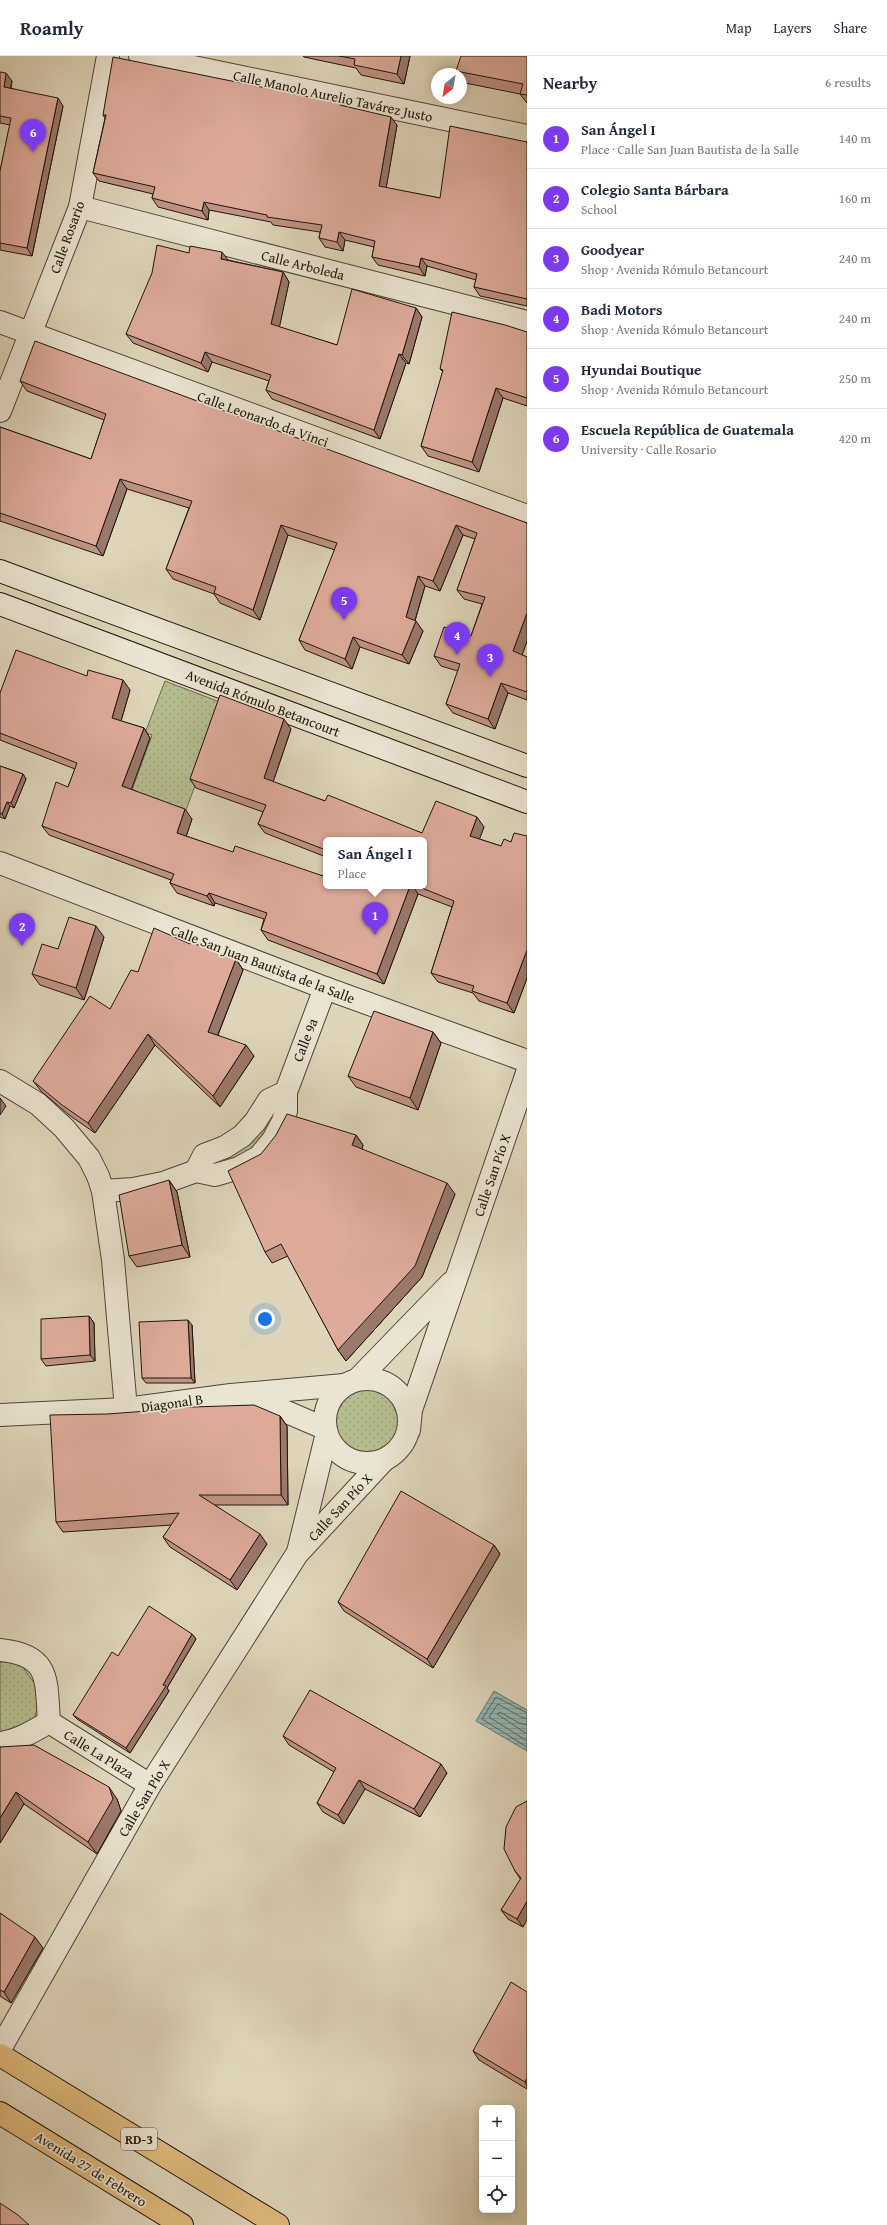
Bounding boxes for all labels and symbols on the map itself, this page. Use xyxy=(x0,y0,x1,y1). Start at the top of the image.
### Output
street label: Calle Manolo Aurelio Tavárez Justo xyxy=(231,65,435,127)
north arrow xyxy=(431,68,467,104)
pin: 6 xyxy=(20,119,46,152)
street label: Calle Rosario xyxy=(45,198,89,276)
street label: Calle Arboleda xyxy=(259,245,347,285)
street label: Calle Leonardo da Vinci xyxy=(195,386,331,452)
pin: 5 xyxy=(331,587,357,620)
pin: 4 xyxy=(444,622,470,655)
pin: 3 xyxy=(477,644,503,677)
street label: Avenida Rómulo Betancourt xyxy=(183,664,343,742)
pin: 1 xyxy=(362,902,388,935)
pin: 2 xyxy=(9,913,35,946)
street label: Calle San Juan Bautista de la Salle xyxy=(168,920,358,1009)
street label: Calle 9a xyxy=(288,1015,323,1065)
street label: Calle San Pío X xyxy=(468,1131,516,1219)
your location xyxy=(255,1309,275,1329)
street label: Diagonal B xyxy=(140,1389,204,1417)
street label: Calle San Pío X xyxy=(303,1468,377,1545)
street label: Calle La Plaza xyxy=(60,1725,138,1784)
street label: Calle San Pío X xyxy=(113,1756,175,1840)
street label: Avenida 27 de Febrero xyxy=(31,2126,151,2212)
road number: RD-3 xyxy=(121,2128,157,2150)

